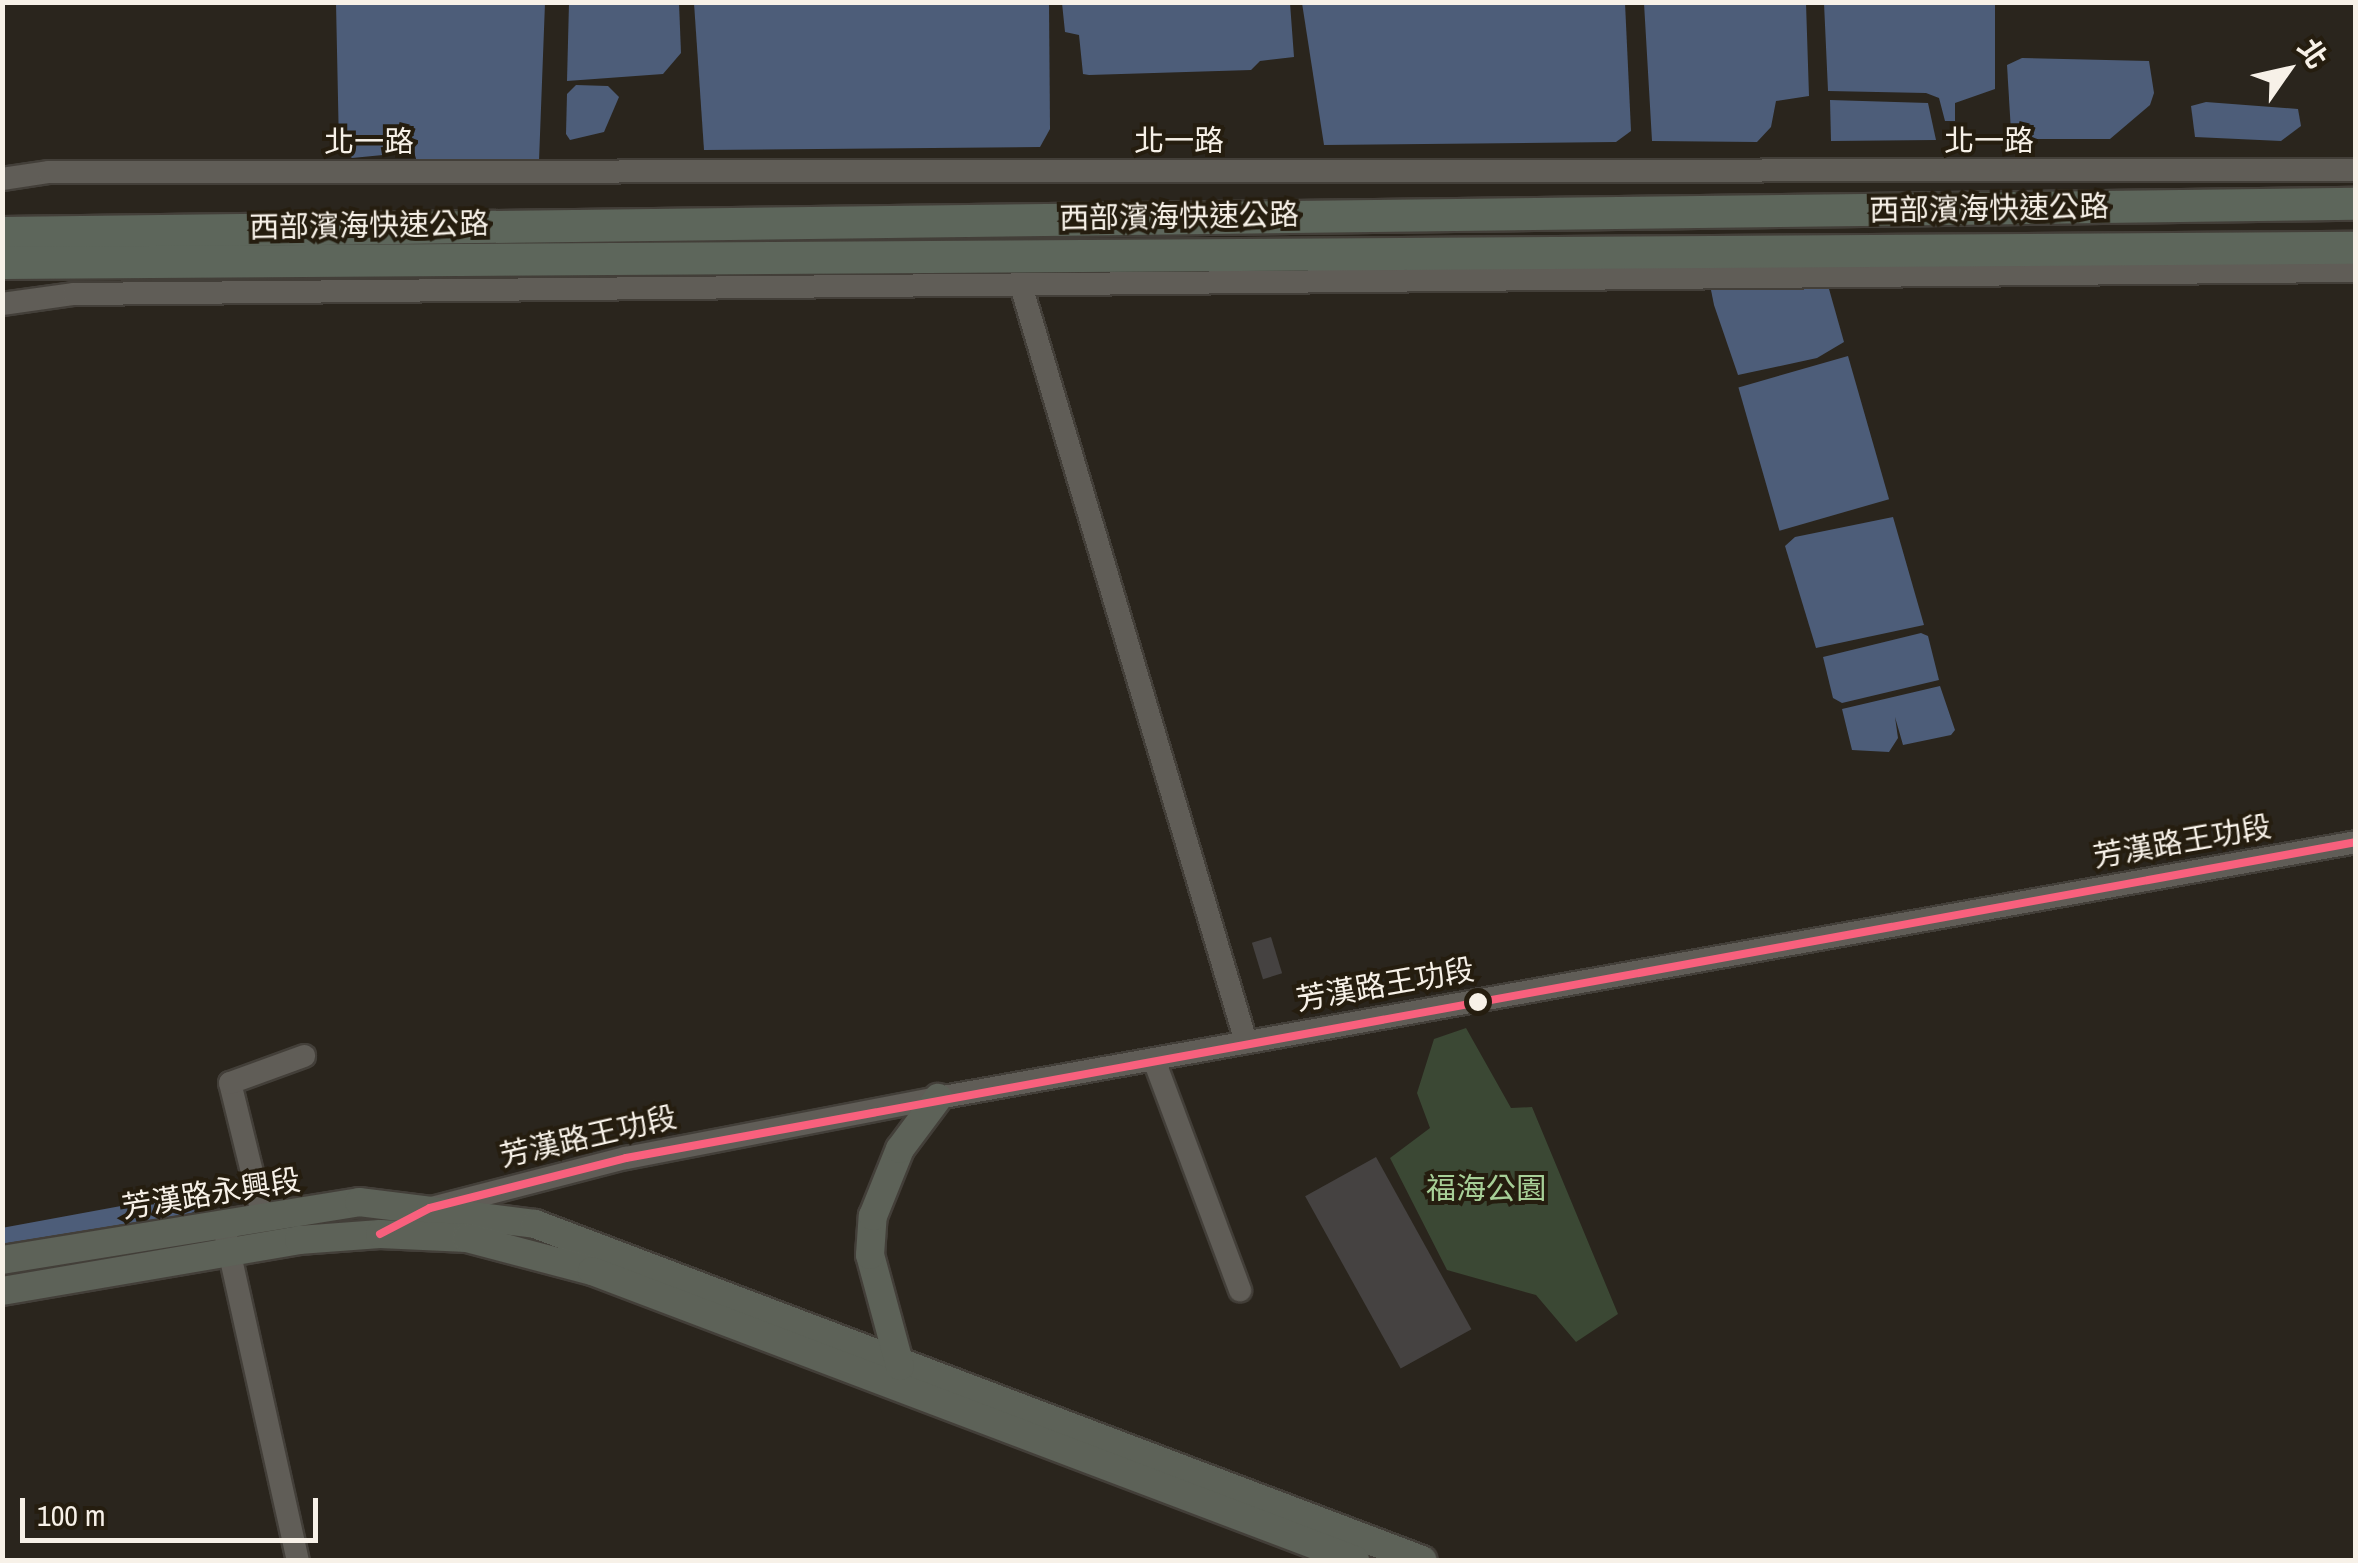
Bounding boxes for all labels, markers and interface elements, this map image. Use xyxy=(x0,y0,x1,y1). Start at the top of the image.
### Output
north arrow xyxy=(2238,20,2338,120)
text: 北 xyxy=(2289,31,2336,75)
street label: 北一路 xyxy=(1134,122,1224,158)
street label: 北一路 xyxy=(1944,122,2034,158)
street label: 北一路 xyxy=(324,123,414,159)
street label: 西部濱海快速公路 xyxy=(1869,188,2109,228)
street label: 西部濱海快速公路 xyxy=(1059,196,1299,236)
street label: 西部濱海快速公路 xyxy=(249,205,489,245)
street label: 芳漢路王功段 xyxy=(2090,808,2274,874)
street label: 芳漢路王功段 xyxy=(1293,951,1477,1017)
unlabelled marker xyxy=(1468,992,1488,1012)
street label: 芳漢路王功段 xyxy=(496,1098,680,1174)
street label: 芳漢路永興段 xyxy=(119,1161,303,1225)
park label: 福海公園 xyxy=(1426,1170,1546,1206)
scale bar xyxy=(25,1478,322,1540)
text: 100 m xyxy=(37,1495,105,1535)

